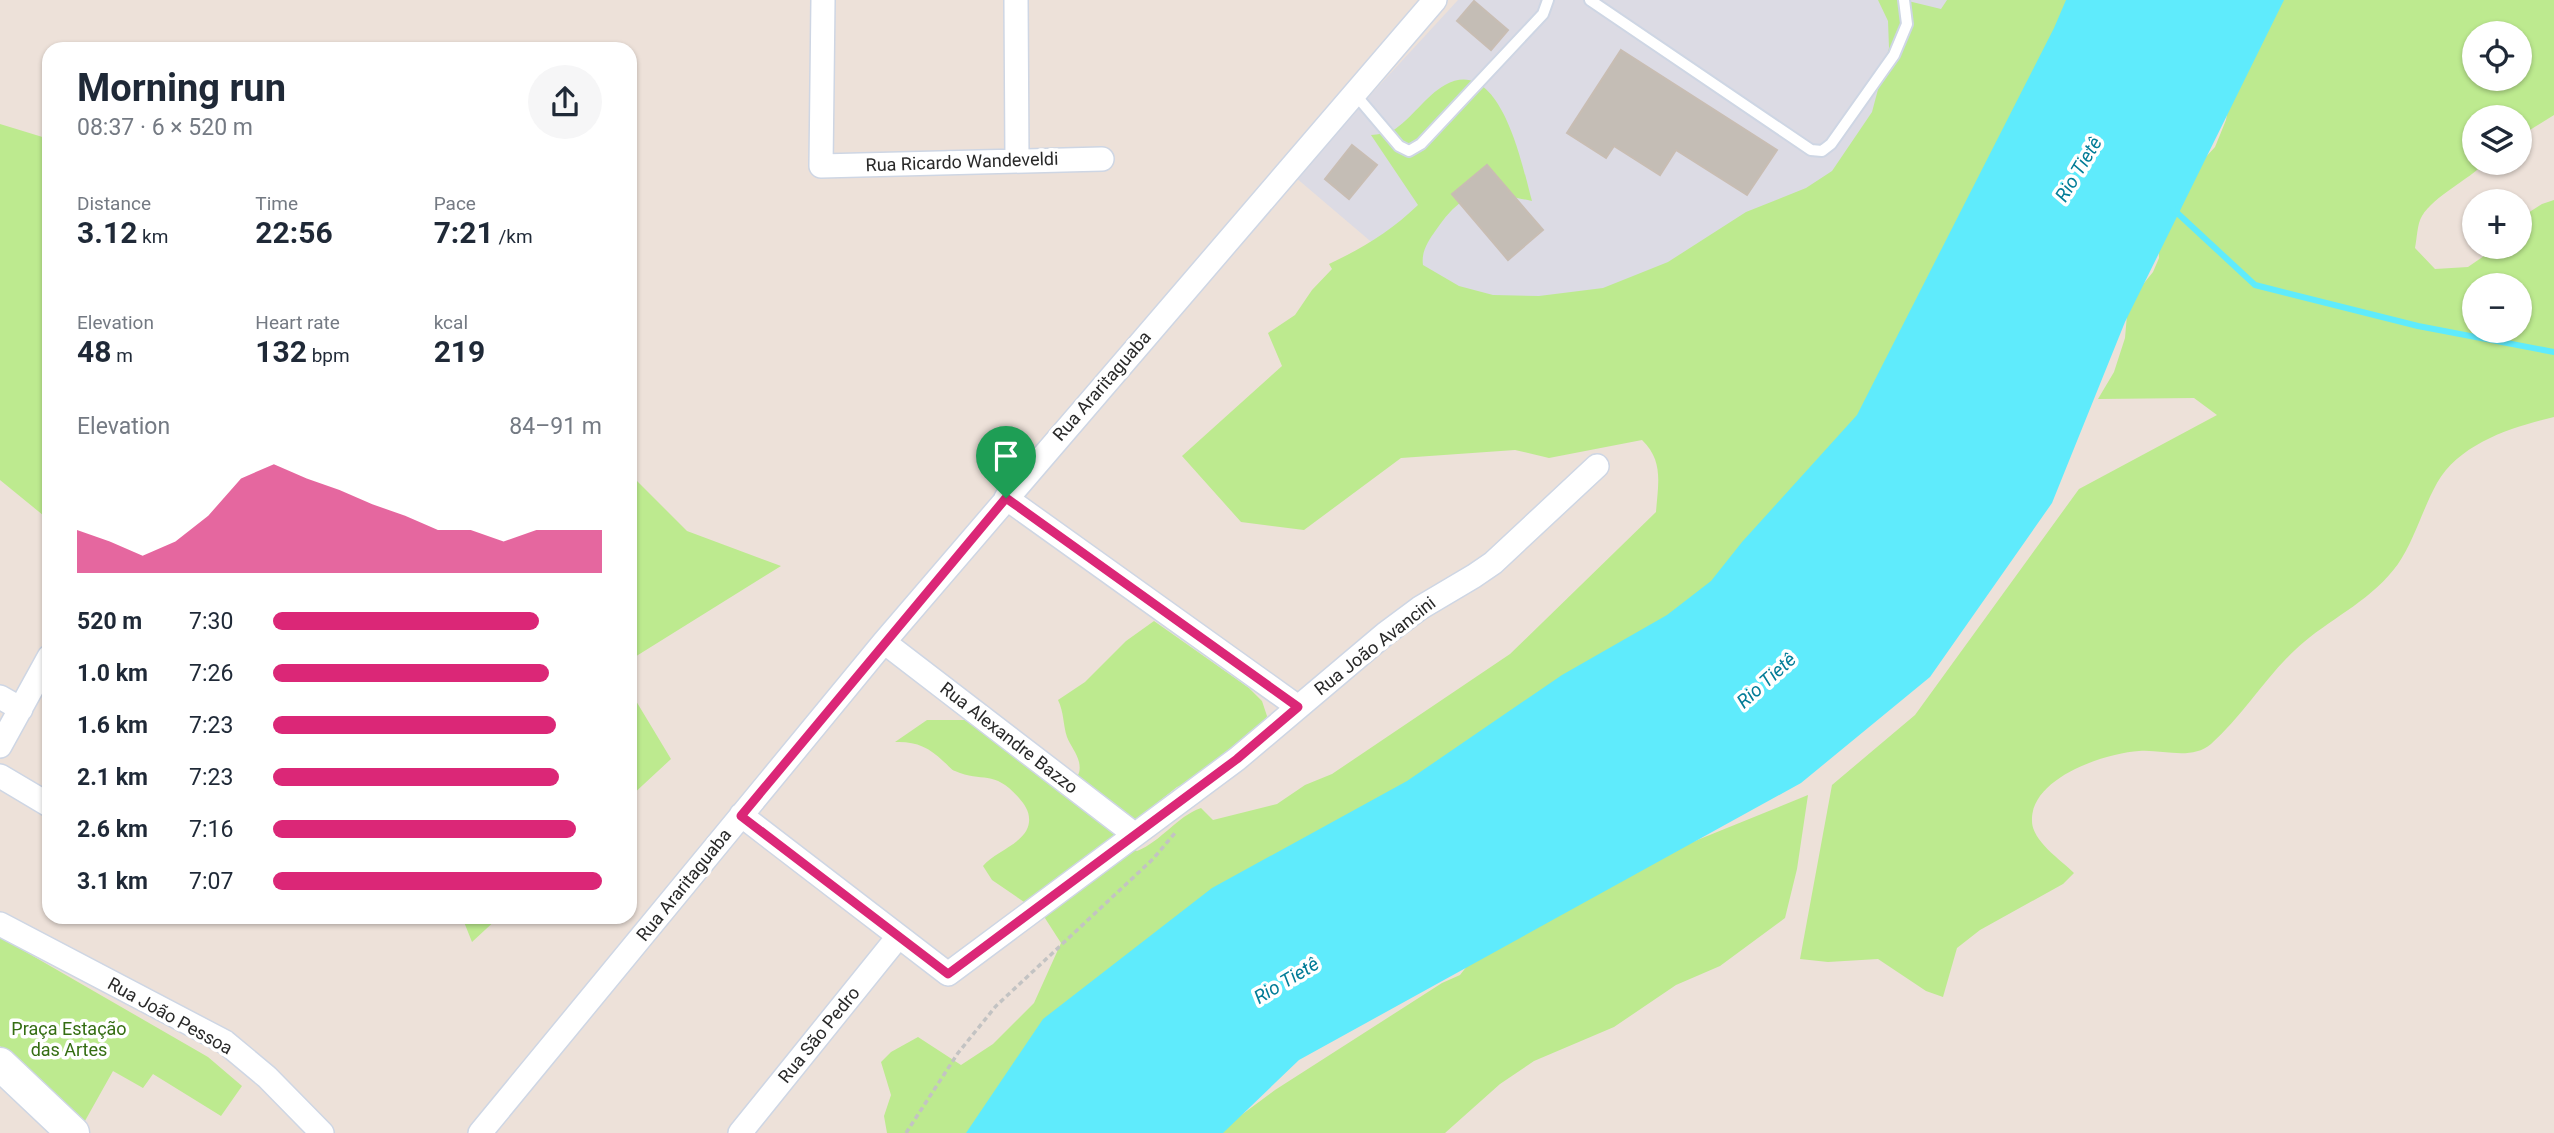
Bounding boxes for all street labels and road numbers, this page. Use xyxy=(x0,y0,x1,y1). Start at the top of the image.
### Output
street label: Rua Ricardo Wandeveldi xyxy=(865,148,1059,175)
street label: Rua Araritaguaba xyxy=(1048,327,1155,445)
street label: Rua João Avancini xyxy=(1310,592,1439,699)
street label: Rua Alexandre Bazzo xyxy=(936,677,1082,798)
street label: Rua Araritaguaba xyxy=(632,824,735,945)
street label: Rua João Pessoa xyxy=(104,973,236,1059)
street label: Rua São Pedro xyxy=(773,982,864,1087)

